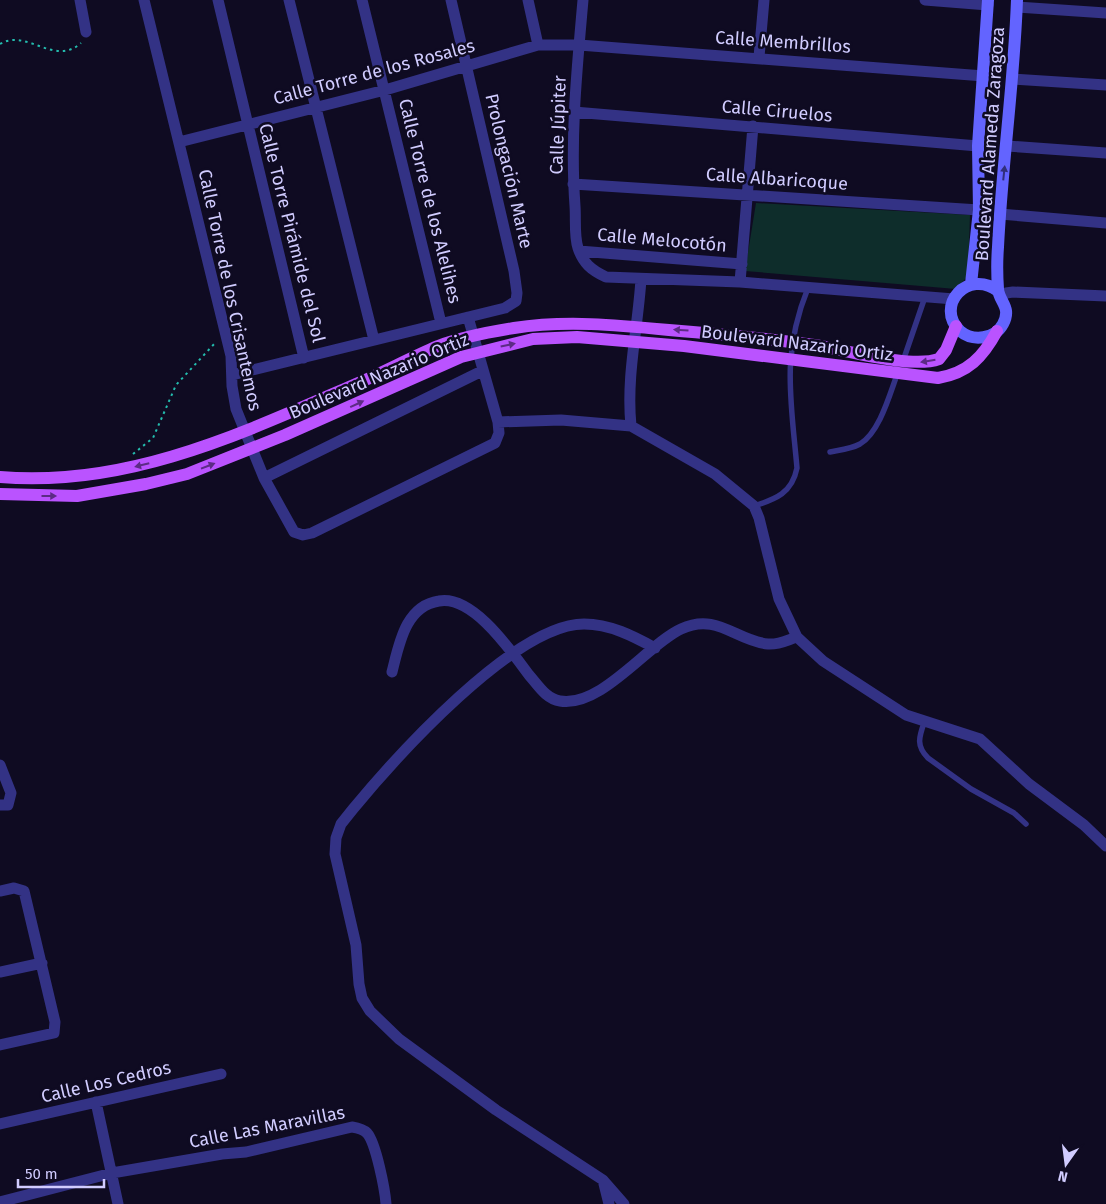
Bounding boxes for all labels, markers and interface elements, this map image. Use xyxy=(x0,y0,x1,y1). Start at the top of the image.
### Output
street label: Calle Membrillos xyxy=(714,26,852,58)
street label: Boulevard Alameda Zaragoza xyxy=(971,26,1009,262)
street label: Calle Torre de los Rosales xyxy=(271,34,477,110)
street label: Calle Júpiter xyxy=(545,75,571,175)
street label: Prolongación Marte xyxy=(480,91,538,251)
street label: Calle Ciruelos xyxy=(721,95,833,127)
street label: Calle Torre de los Alelihes xyxy=(394,96,466,306)
street label: Calle Torre Pirámide del Sol xyxy=(254,121,330,345)
street label: Calle Albaricoque xyxy=(705,163,849,195)
one-way arrow xyxy=(1000,164,1008,180)
street label: Calle Torre de los Crisantemos xyxy=(194,167,266,413)
street label: Calle Melocotón xyxy=(596,223,728,257)
street label: Boulevard Nazario Ortiz xyxy=(700,320,894,366)
one-way arrow xyxy=(673,326,689,334)
street label: Boulevard Nazario Ortiz xyxy=(286,328,472,424)
one-way arrow xyxy=(501,340,517,348)
one-way arrow xyxy=(920,358,936,366)
one-way arrow xyxy=(350,399,365,408)
one-way arrow xyxy=(135,462,150,470)
one-way arrow xyxy=(200,462,215,469)
one-way arrow xyxy=(41,492,57,500)
street label: Calle Los Cedros xyxy=(39,1056,173,1108)
street label: Calle Las Maravillas xyxy=(187,1101,347,1153)
north arrow xyxy=(1041,1139,1091,1189)
scale bar xyxy=(18,1156,104,1188)
text: 50 m xyxy=(25,1165,58,1183)
text: N xyxy=(1056,1167,1070,1186)

